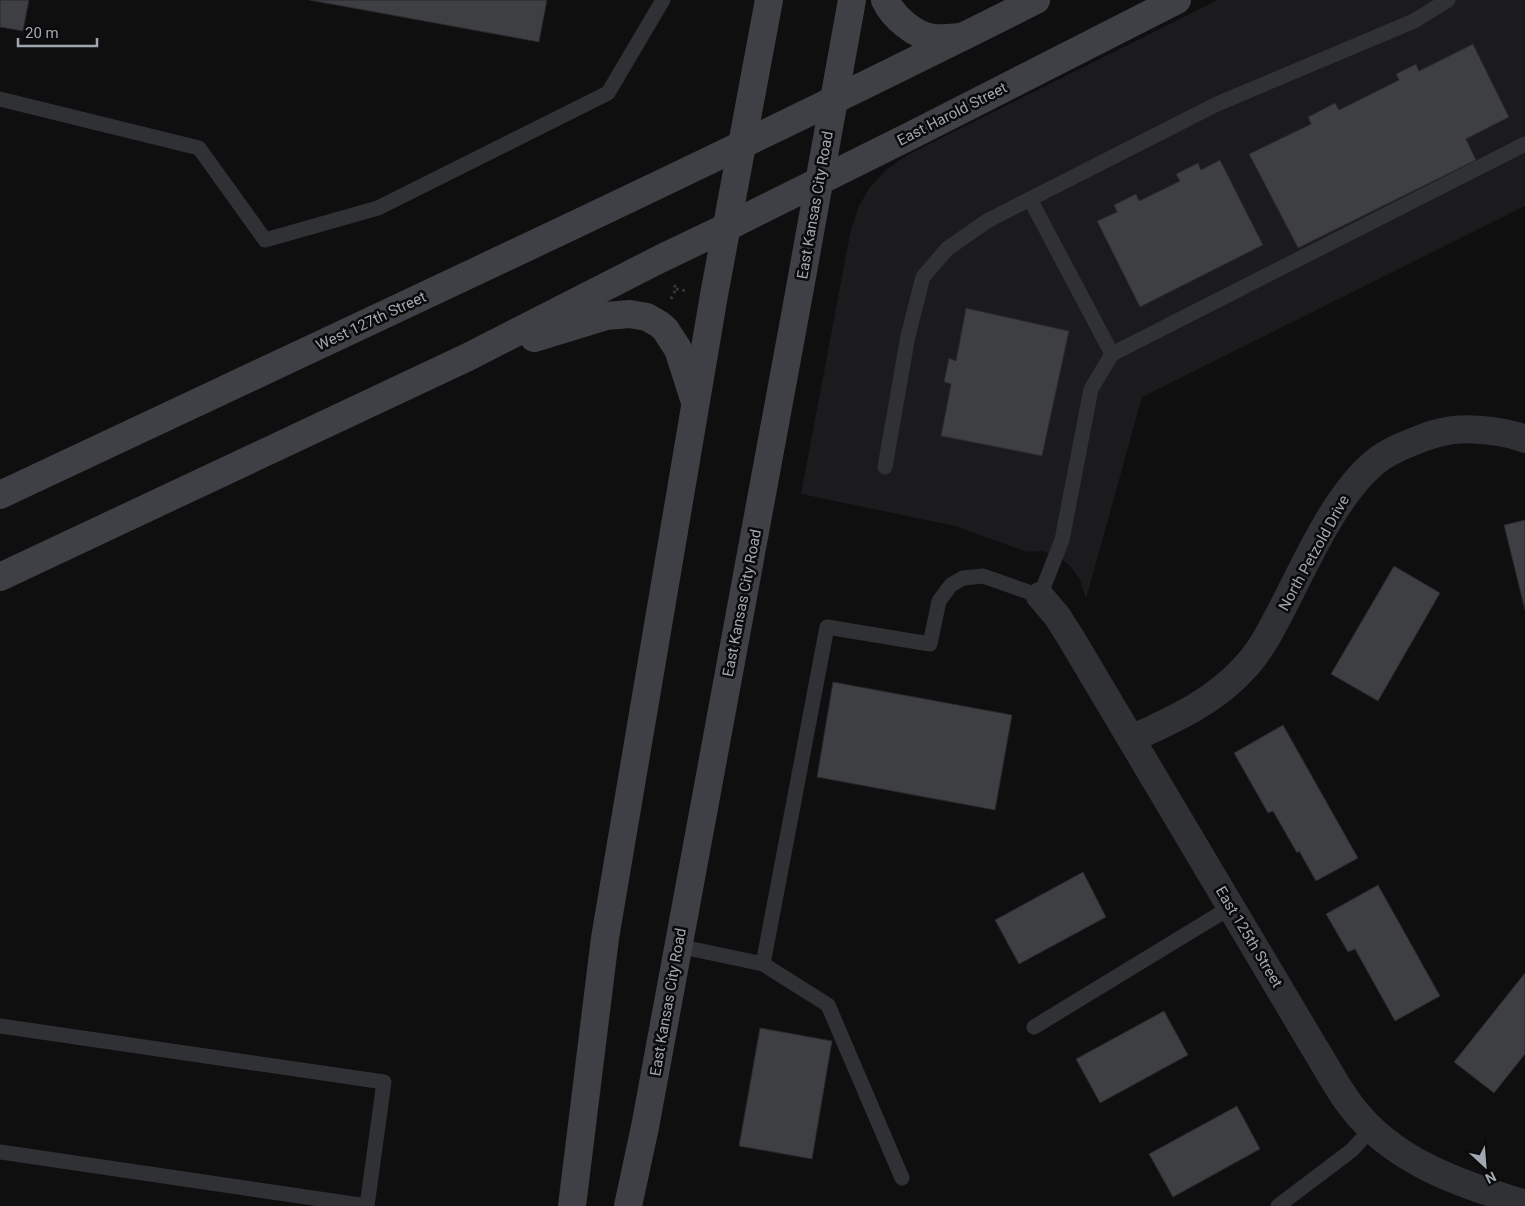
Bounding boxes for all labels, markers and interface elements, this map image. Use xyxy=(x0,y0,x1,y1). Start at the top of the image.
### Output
scale bar xyxy=(18,15,96,47)
text: 20 m xyxy=(25,24,59,42)
street label: East Harold Street xyxy=(894,79,1010,149)
street label: East Kansas City Road xyxy=(793,130,837,280)
street label: West 127th Street xyxy=(313,288,429,354)
street label: North Petzold Drive xyxy=(1275,492,1353,614)
street label: East Kansas City Road xyxy=(719,528,765,678)
street label: East 125th Street xyxy=(1212,883,1286,991)
street label: East Kansas City Road xyxy=(646,927,690,1077)
north arrow xyxy=(1460,1141,1510,1191)
text: N xyxy=(1483,1168,1499,1187)

